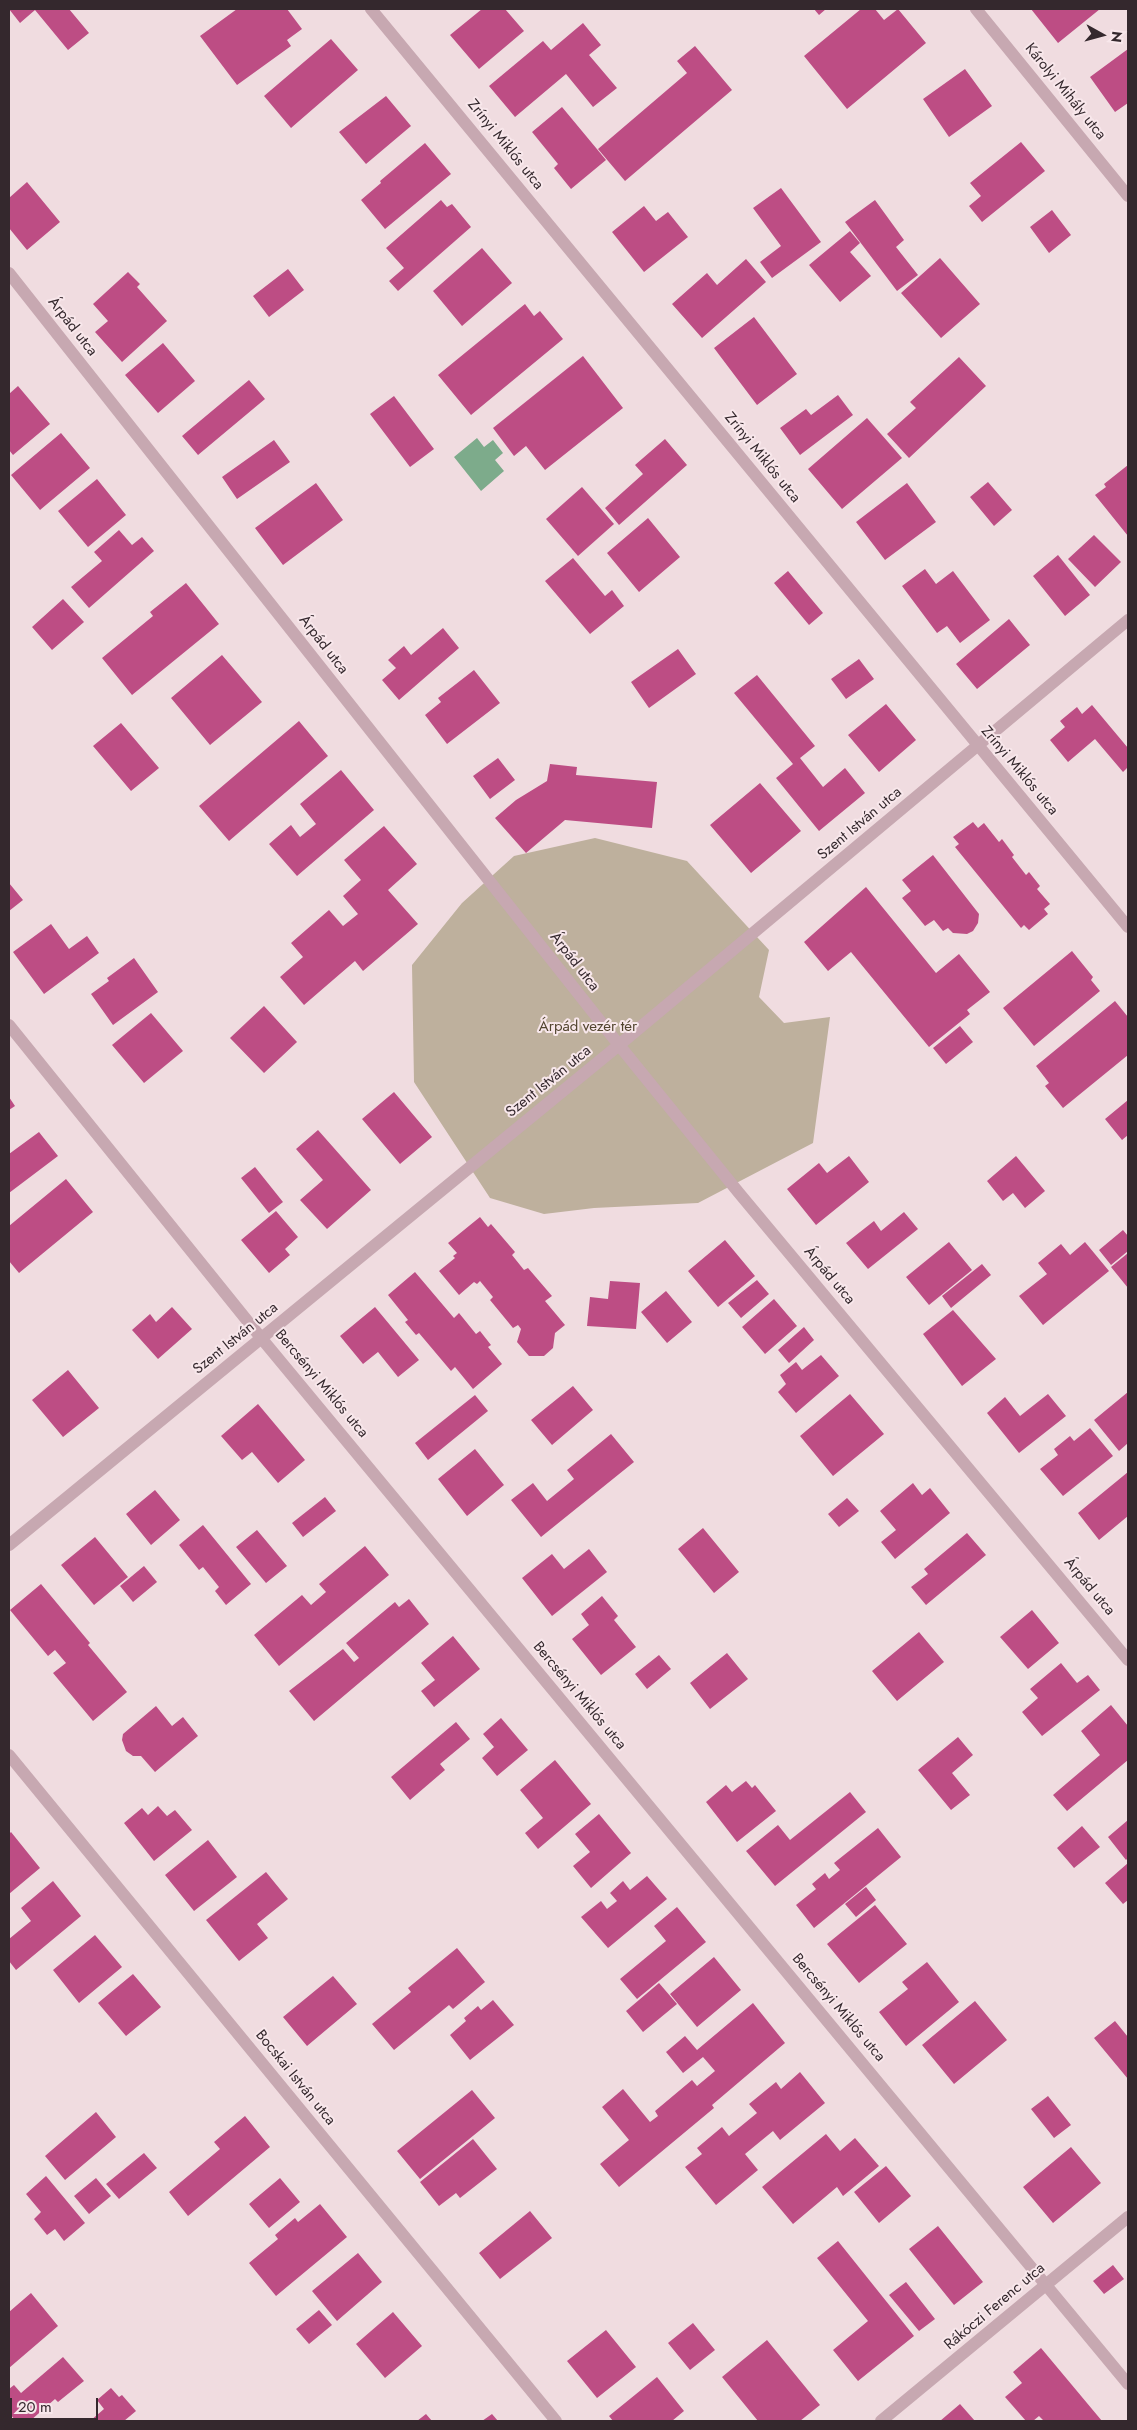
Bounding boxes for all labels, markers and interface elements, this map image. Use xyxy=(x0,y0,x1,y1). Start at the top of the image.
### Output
north arrow xyxy=(1077,10,1127,60)
text: N xyxy=(1106,30,1127,44)
street label: Károlyi Mihály utca xyxy=(1021,40,1109,144)
street label: Zrínyi Miklós utca xyxy=(463,96,547,194)
street label: Árpád utca xyxy=(43,294,101,360)
street label: Zrínyi Miklós utca xyxy=(720,409,804,507)
street label: Árpád utca xyxy=(294,612,352,678)
street label: Zrínyi Miklós utca xyxy=(977,723,1061,819)
street label: Szent István utca xyxy=(814,784,906,864)
street label: Árpád utca xyxy=(545,929,603,995)
park label: Árpád vezér tér xyxy=(539,1018,637,1036)
street label: Szent István utca xyxy=(503,1042,595,1122)
street label: Árpád utca xyxy=(800,1243,858,1309)
street label: Szent István utca xyxy=(190,1299,282,1379)
street label: Bercsényi Miklós utca xyxy=(271,1326,371,1442)
street label: Árpád utca xyxy=(1060,1554,1118,1620)
street label: Bercsényi Miklós utca xyxy=(529,1638,629,1754)
street label: Bercsényi Miklós utca xyxy=(788,1950,888,2066)
street label: Bocskai István utca xyxy=(251,2027,339,2129)
street label: Rákóczi Ferenc utca xyxy=(941,2260,1049,2354)
scale bar xyxy=(12,2388,100,2420)
text: 20 m xyxy=(18,2396,52,2418)

